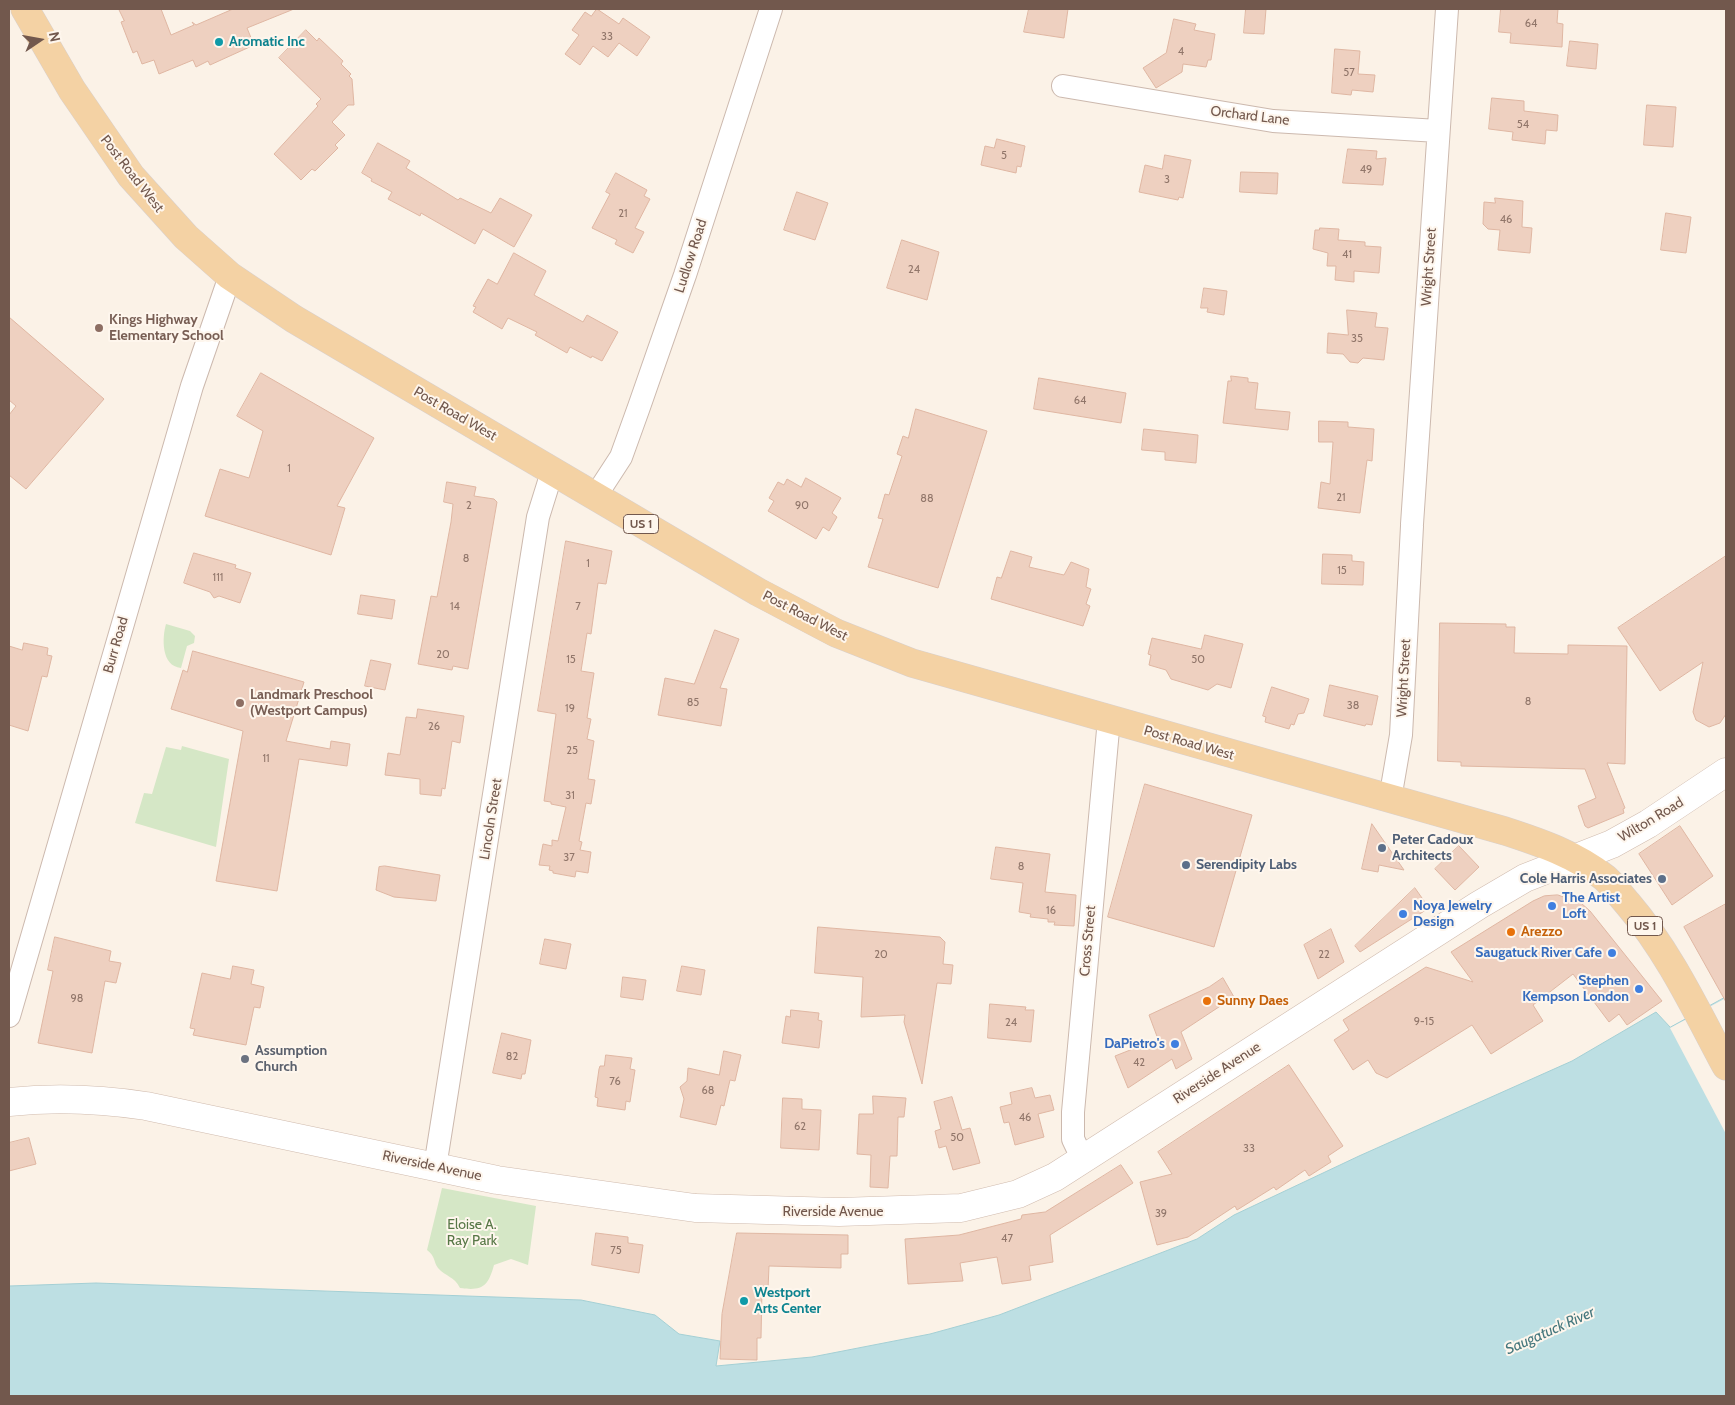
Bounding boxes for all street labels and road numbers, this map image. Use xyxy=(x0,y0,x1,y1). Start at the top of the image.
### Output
street label: Orchard Lane xyxy=(1210,103,1290,129)
street label: Post Road West xyxy=(97,132,167,216)
street label: Ludlow Road xyxy=(671,217,711,295)
street label: Wright Street xyxy=(1418,227,1440,307)
street label: Post Road West xyxy=(410,383,500,445)
road number: US 1 xyxy=(624,514,658,534)
street label: Post Road West xyxy=(760,587,850,645)
street label: Burr Road xyxy=(100,615,132,675)
street label: Wright Street xyxy=(1394,638,1414,718)
street label: Post Road West xyxy=(1142,722,1236,764)
street label: Lincoln Street xyxy=(476,777,506,861)
street label: Wilton Road xyxy=(1615,794,1687,846)
street label: Cross Street xyxy=(1077,905,1099,977)
road number: US 1 xyxy=(1628,916,1662,936)
street label: Riverside Avenue xyxy=(1170,1038,1264,1108)
street label: Riverside Avenue xyxy=(381,1147,483,1185)
street label: Riverside Avenue xyxy=(783,1204,883,1220)

